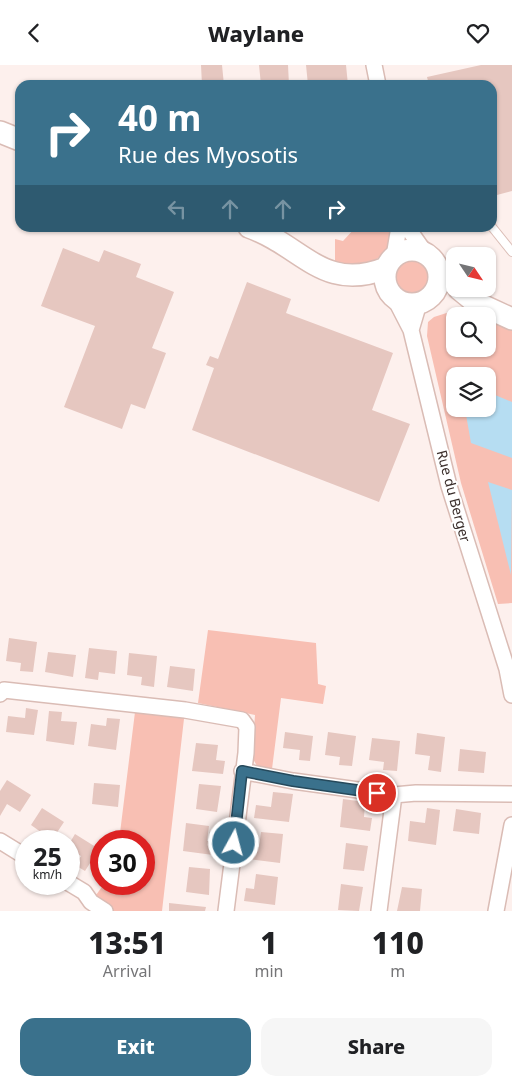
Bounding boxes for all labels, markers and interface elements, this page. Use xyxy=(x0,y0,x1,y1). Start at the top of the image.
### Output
text: Waylane xyxy=(208,18,304,48)
icon: back xyxy=(20,19,48,47)
icon: heart xyxy=(464,19,492,47)
text: 40 m xyxy=(118,94,201,141)
icon: right xyxy=(35,100,100,165)
text: Rue des Myosotis xyxy=(118,139,298,169)
icon: left xyxy=(163,195,191,223)
icon: ahead xyxy=(216,195,244,223)
icon: ahead xyxy=(269,195,297,223)
icon: right xyxy=(322,195,350,223)
north arrow xyxy=(446,247,496,297)
map controls xyxy=(446,247,496,417)
button: search xyxy=(446,307,496,357)
button: layers xyxy=(446,367,496,417)
street label: Rue du Berger xyxy=(433,448,475,544)
pin xyxy=(356,772,398,814)
icon: arrive xyxy=(363,779,391,807)
position arrow xyxy=(207,816,259,868)
speed limit sign: 30 xyxy=(90,830,155,895)
text: 25 xyxy=(33,839,62,873)
text: km/h xyxy=(33,866,62,883)
text: 13:51 xyxy=(88,922,166,963)
text: 1 xyxy=(260,922,278,963)
text: 110 xyxy=(372,922,424,963)
text: Arrival xyxy=(103,960,152,982)
text: min xyxy=(254,960,283,982)
text: m xyxy=(390,960,405,982)
button: Exit xyxy=(20,1018,251,1076)
button: Share xyxy=(261,1018,492,1076)

